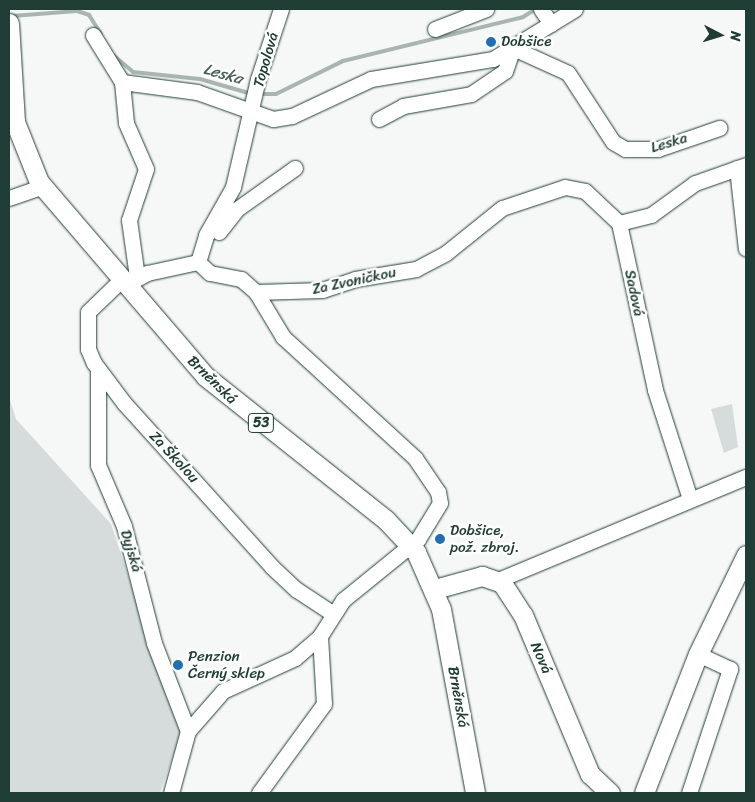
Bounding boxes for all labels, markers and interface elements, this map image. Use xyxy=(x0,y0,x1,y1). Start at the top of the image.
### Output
north arrow xyxy=(695,10,745,60)
street label: Topolová xyxy=(250,30,282,90)
text: N xyxy=(723,30,748,42)
place label: Dobšice xyxy=(501,33,552,51)
marker: Dobšice xyxy=(485,36,497,48)
water label: Leska xyxy=(201,59,245,89)
street label: Leska xyxy=(649,129,689,157)
street label: Za Zvoničkou xyxy=(310,263,398,299)
street label: Sadová xyxy=(620,268,648,318)
street label: Brněnská xyxy=(183,352,241,408)
road number: 53 xyxy=(247,412,275,434)
street label: Za Školou xyxy=(145,427,203,487)
place label: Dobšice, pož. zbroj. xyxy=(450,521,519,556)
street label: Dyjská xyxy=(116,528,146,574)
marker: Dobšice, pož. zbroj. xyxy=(434,533,446,545)
street label: Nová xyxy=(526,640,556,676)
place label: Penzion Černý sklep xyxy=(188,647,266,682)
marker: Penzion Černý sklep xyxy=(172,659,184,671)
street label: Brněnská xyxy=(444,665,472,729)

